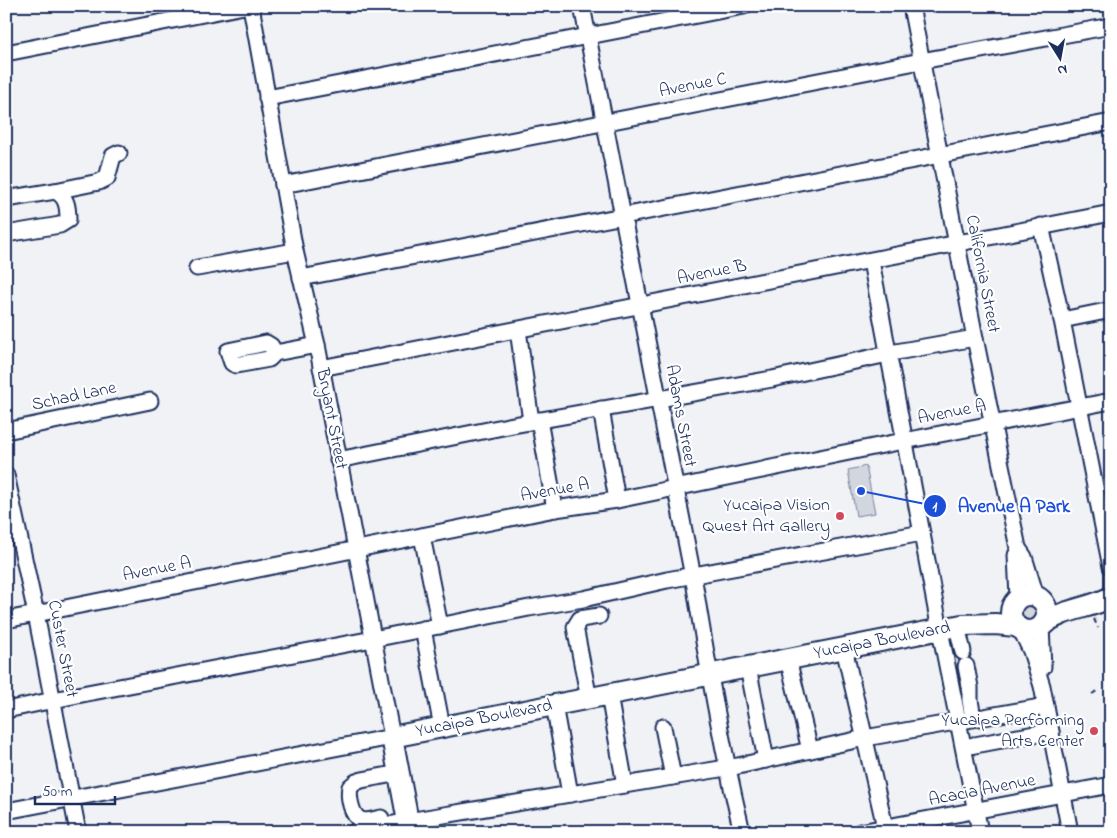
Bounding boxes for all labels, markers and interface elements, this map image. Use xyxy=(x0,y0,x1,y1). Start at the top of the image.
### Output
north arrow xyxy=(1034,32,1084,82)
text: N xyxy=(1056,58,1069,80)
street label: Avenue C xyxy=(657,67,729,105)
street label: California Street xyxy=(958,213,1006,335)
street label: Avenue B xyxy=(675,254,749,292)
street label: Adams Street xyxy=(657,363,703,469)
street label: Bryant Street xyxy=(308,365,354,472)
street label: Schad Lane xyxy=(29,375,120,419)
street label: Avenue A xyxy=(915,394,989,432)
street label: Avenue A xyxy=(519,472,591,510)
callout: Avenue A Park xyxy=(923,489,1080,523)
place label: Yucaipa Vision Quest Art Gallery xyxy=(702,493,830,540)
text: Avenue A Park xyxy=(958,494,1071,521)
text: 1 xyxy=(933,496,938,518)
marker: Yucaipa Vision Quest Art Gallery xyxy=(834,510,846,522)
street label: Avenue A xyxy=(120,551,194,589)
street label: Custer Street xyxy=(40,598,84,700)
street label: Yucaipa Boulevard xyxy=(811,615,953,667)
street label: Yucaipa Boulevard xyxy=(413,693,555,745)
place label: Yucaipa Performing Arts Center xyxy=(941,708,1084,755)
marker: Yucaipa Performing Arts Center xyxy=(1088,725,1100,737)
street label: Acacia Avenue xyxy=(926,768,1038,814)
scale bar xyxy=(35,773,115,805)
text: 50 m xyxy=(42,781,73,803)

